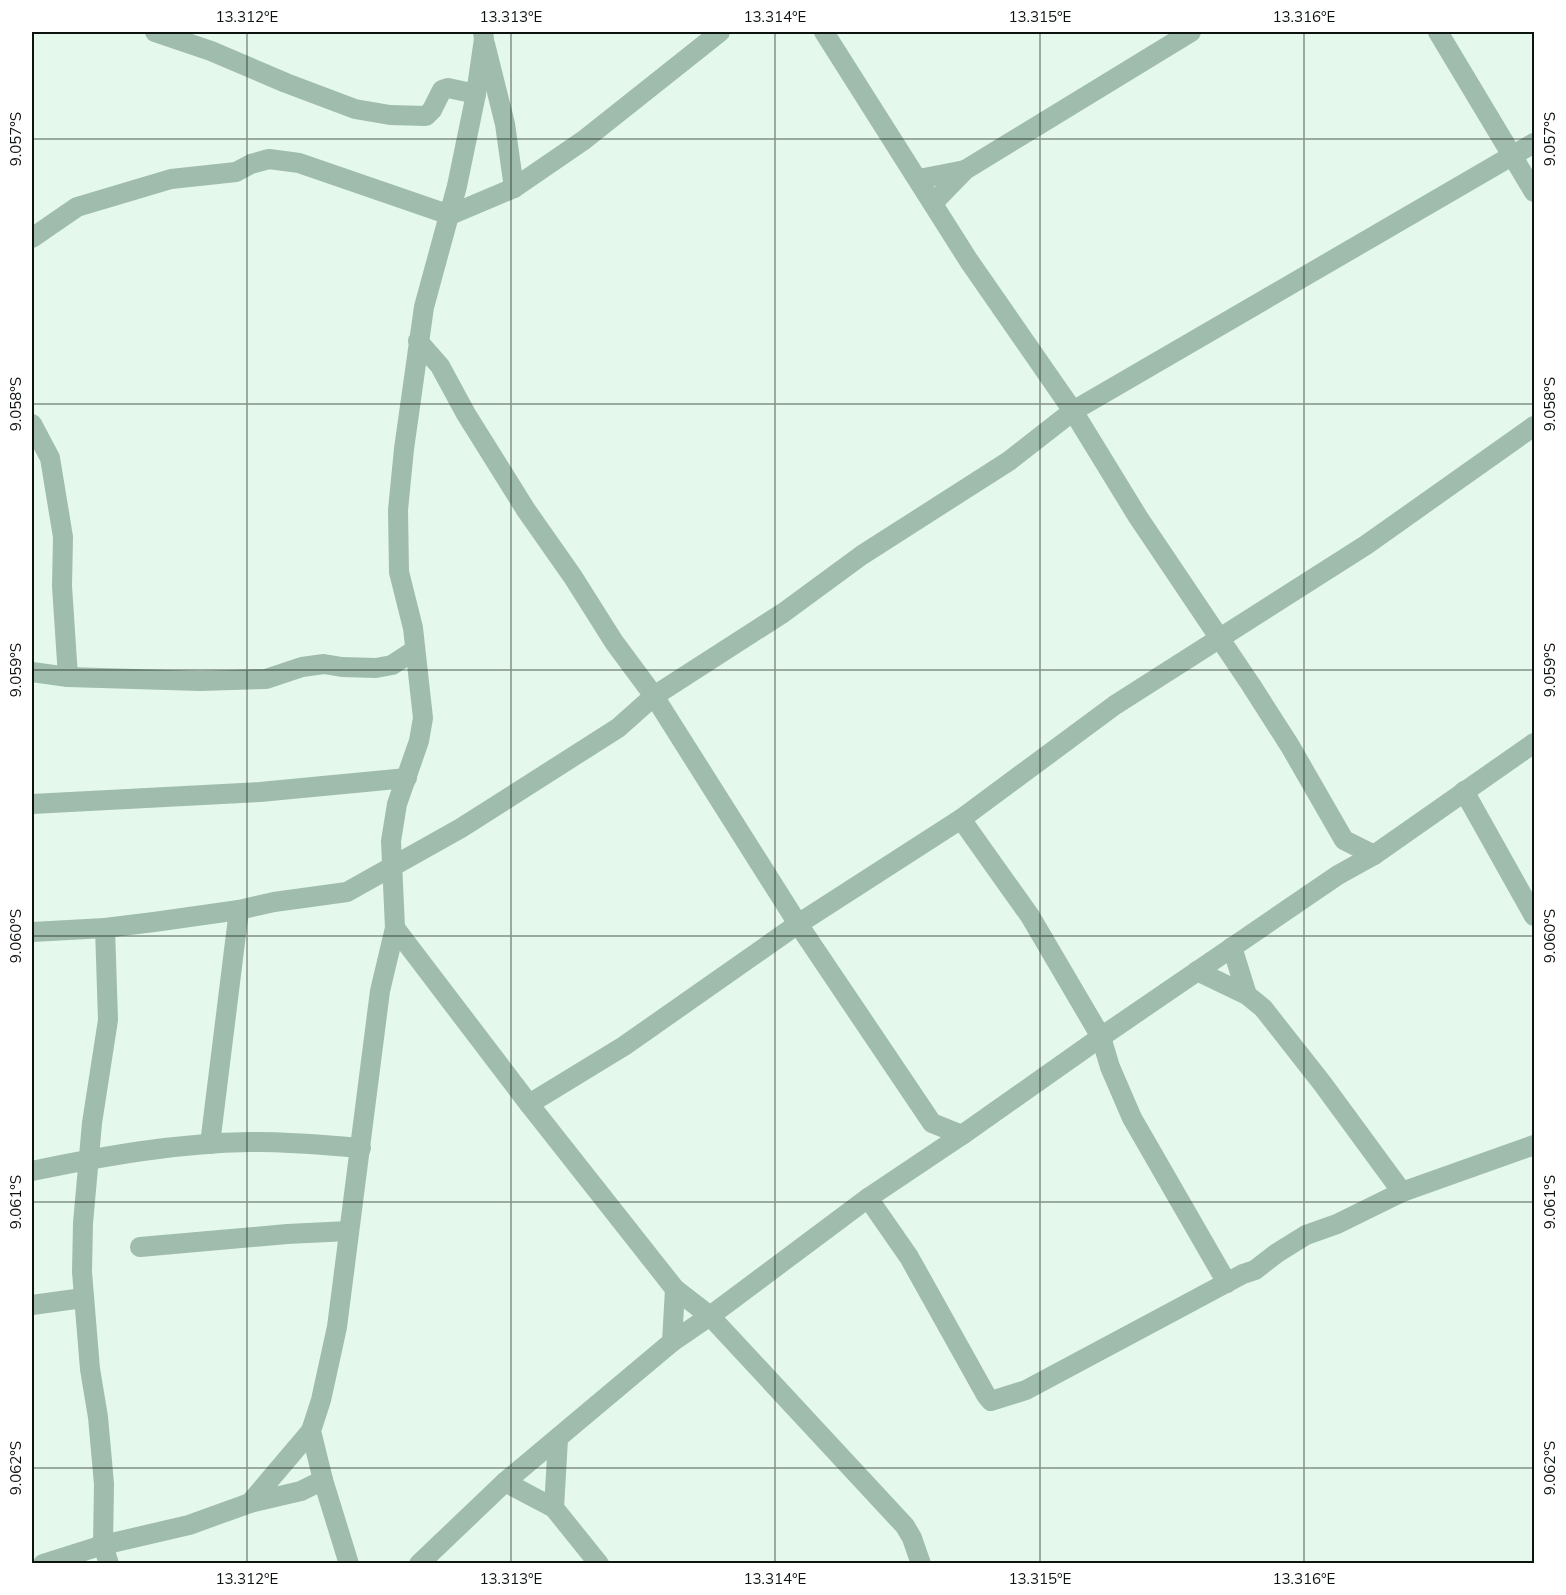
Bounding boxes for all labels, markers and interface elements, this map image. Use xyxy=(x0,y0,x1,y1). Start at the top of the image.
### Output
text: 13.312°E xyxy=(216,7,279,26)
text: 13.313°E xyxy=(480,7,543,26)
text: 13.314°E xyxy=(744,7,807,26)
text: 13.315°E xyxy=(1009,7,1072,26)
text: 13.316°E xyxy=(1273,7,1336,26)
text: 9.057°S xyxy=(6,112,25,166)
text: 9.057°S xyxy=(1540,112,1559,166)
text: 9.058°S xyxy=(6,377,25,431)
text: 9.058°S xyxy=(1540,377,1559,431)
text: 9.059°S xyxy=(6,643,25,697)
text: 9.059°S xyxy=(1540,643,1559,697)
text: 9.060°S xyxy=(6,909,25,963)
text: 9.060°S xyxy=(1540,909,1559,963)
text: 9.061°S xyxy=(6,1175,25,1229)
text: 9.061°S xyxy=(1540,1175,1559,1229)
text: 9.062°S xyxy=(6,1441,25,1495)
text: 9.062°S xyxy=(1540,1441,1559,1495)
text: 13.312°E xyxy=(216,1569,279,1588)
text: 13.313°E xyxy=(480,1569,543,1588)
text: 13.314°E xyxy=(744,1569,807,1588)
text: 13.315°E xyxy=(1009,1569,1072,1588)
text: 13.316°E xyxy=(1273,1569,1336,1588)

